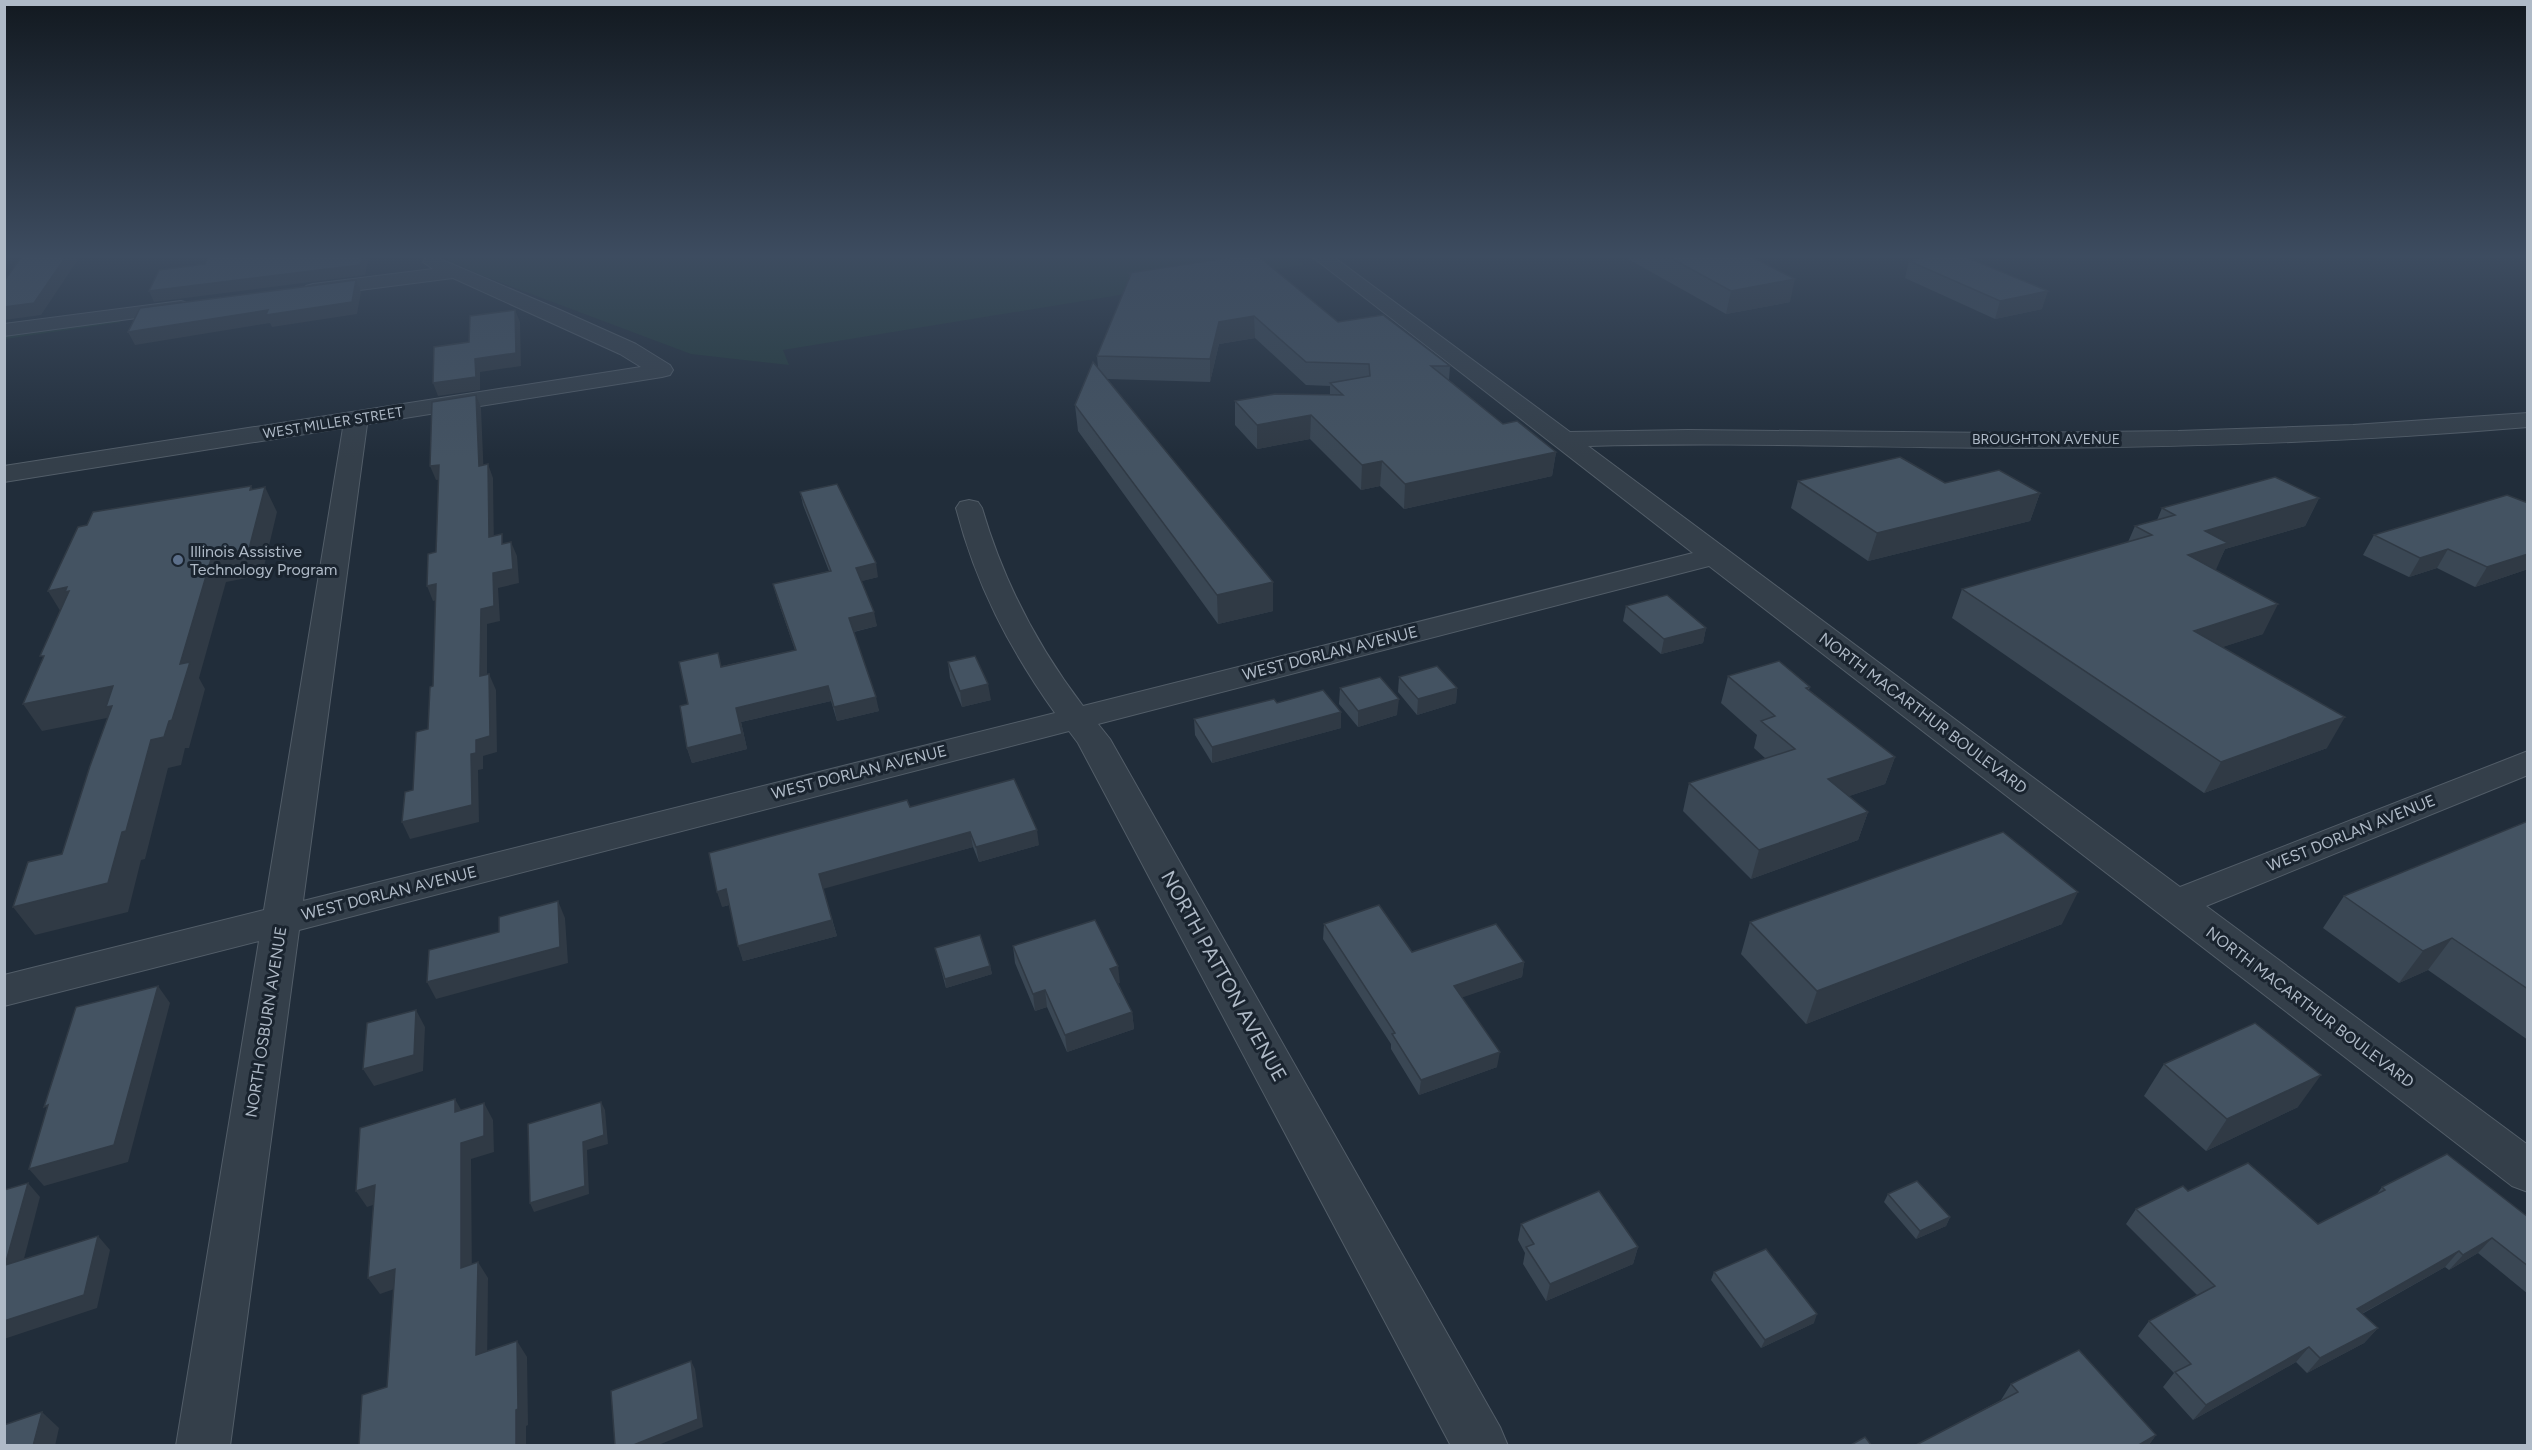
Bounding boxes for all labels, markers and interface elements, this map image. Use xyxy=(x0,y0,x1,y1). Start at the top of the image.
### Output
street label: WEST MILLER STREET xyxy=(262,403,405,442)
street label: BROUGHTON AVENUE xyxy=(1972,431,2120,448)
place label: Illinois Assistive Technology Program xyxy=(190,542,337,579)
marker: Illinois Assistive Technology Program xyxy=(171,553,185,567)
street label: WEST DORLAN AVENUE xyxy=(1240,622,1420,684)
street label: NORTH MACARTHUR BOULEVARD xyxy=(1815,629,2031,797)
street label: WEST DORLAN AVENUE xyxy=(769,741,949,803)
street label: WEST DORLAN AVENUE xyxy=(2264,790,2438,876)
street label: WEST DORLAN AVENUE xyxy=(299,862,479,924)
street label: NORTH PATTON AVENUE xyxy=(1156,866,1292,1086)
street label: NORTH MACARTHUR BOULEVARD xyxy=(2202,923,2418,1091)
street label: NORTH OSBURN AVENUE xyxy=(242,925,290,1119)

